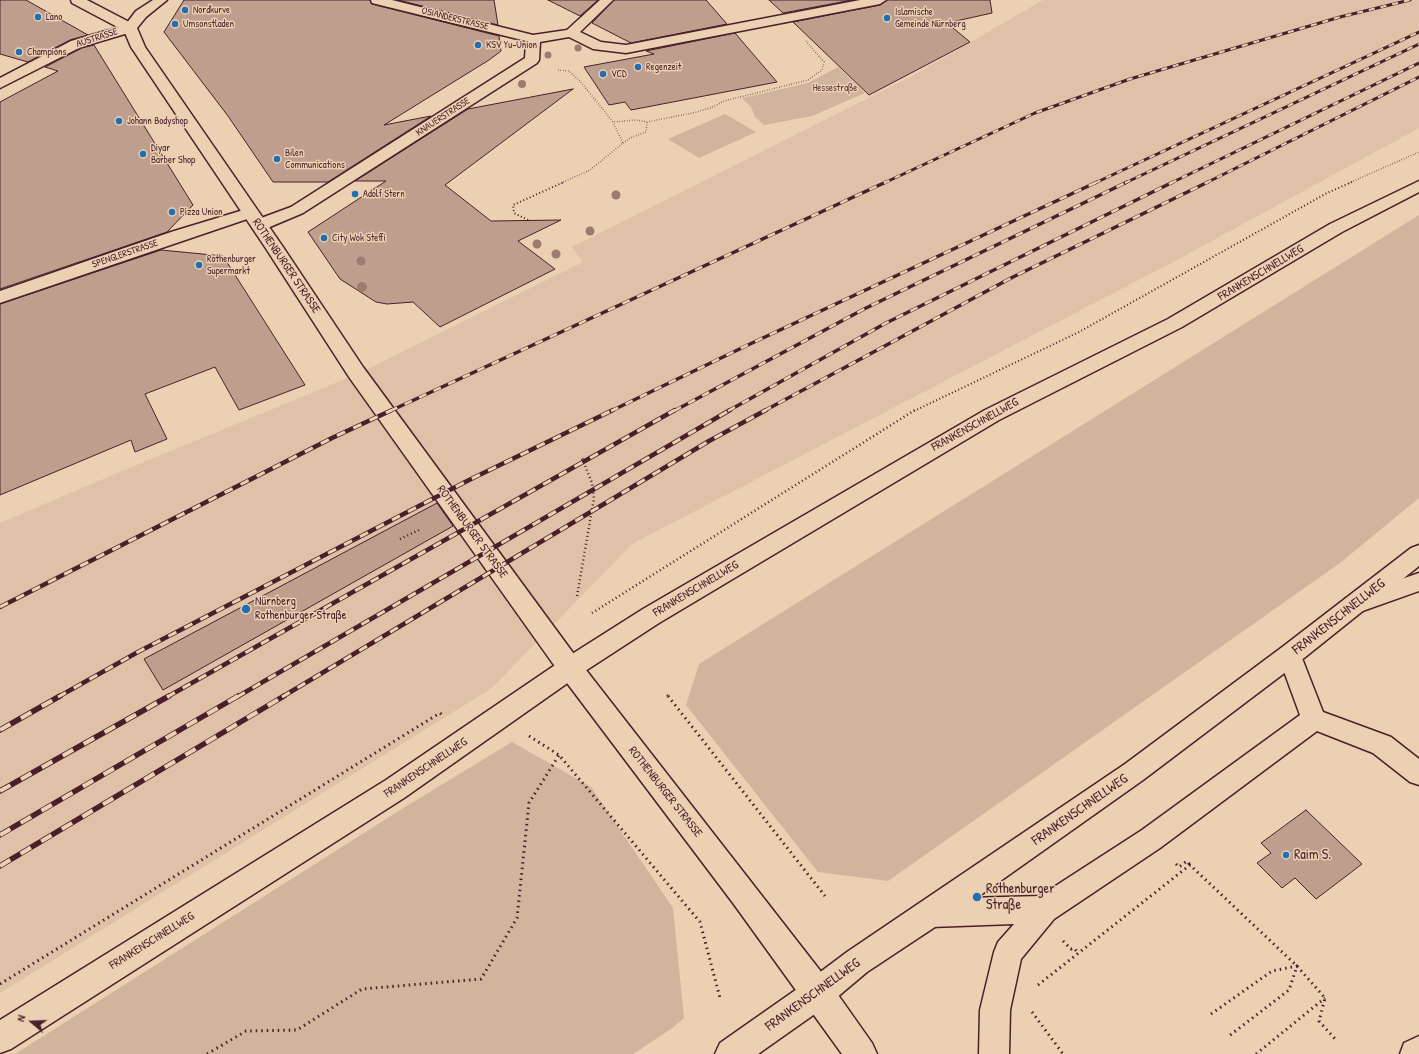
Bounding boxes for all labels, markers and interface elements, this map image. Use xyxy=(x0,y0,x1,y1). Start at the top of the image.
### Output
place label: Nordkurve xyxy=(193,4,230,16)
marker: Nordkurve xyxy=(180,5,190,15)
street label: OSIANDERSTRASSE xyxy=(420,5,490,33)
place label: Islamische Gemeinde Nürnberg xyxy=(895,6,966,30)
place label: Lano xyxy=(46,11,62,23)
marker: Lano xyxy=(33,12,43,22)
marker: Islamische Gemeinde Nürnberg xyxy=(882,13,892,23)
place label: Umsonstladen xyxy=(183,18,234,30)
marker: Umsonstladen xyxy=(170,19,180,29)
street label: AUSTRASSE xyxy=(75,26,119,50)
place label: KSV Yu-Union xyxy=(486,39,537,51)
marker: KSV Yu-Union xyxy=(473,40,483,50)
place label: Champions xyxy=(27,46,66,58)
marker: Champions xyxy=(14,47,24,57)
place label: Regenzeit xyxy=(646,61,681,73)
marker: Regenzeit xyxy=(633,62,643,72)
place label: VCD xyxy=(611,68,627,80)
marker: VCD xyxy=(598,69,608,79)
park label: Hessestraße xyxy=(813,82,857,94)
street label: KNAUERSTRASSE xyxy=(414,95,472,139)
place label: Johann Bodyshop xyxy=(127,115,188,127)
marker: Johann Bodyshop xyxy=(114,116,124,126)
place label: Diyar Barber Shop xyxy=(151,142,195,166)
place label: Bilen Communications xyxy=(285,147,345,170)
marker: Diyar Barber Shop xyxy=(138,149,148,159)
marker: Bilen Communications xyxy=(272,154,282,164)
place label: Adolf Stern xyxy=(363,188,405,200)
marker: Adolf Stern xyxy=(350,189,360,199)
place label: Pizza Union xyxy=(180,206,223,218)
marker: Pizza Union xyxy=(167,207,177,217)
street label: ROTHENBURGER STRASSE xyxy=(249,216,323,316)
place label: City Wok Steffi xyxy=(332,232,386,244)
marker: City Wok Steffi xyxy=(319,233,329,243)
street label: SPENGLERSTRASSE xyxy=(90,237,160,271)
street label: FRANKENSCHNELLWEG xyxy=(1216,242,1306,304)
place label: Rothenburger Supermarkt xyxy=(207,253,256,276)
marker: Rothenburger Supermarkt xyxy=(194,260,204,270)
street label: FRANKENSCHNELLWEG xyxy=(929,395,1021,455)
street label: ROTHENBURGER STRASSE xyxy=(433,483,511,581)
street label: FRANKENSCHNELLWEG xyxy=(651,558,741,620)
street label: FRANKENSCHNELLWEG xyxy=(1289,576,1389,658)
place label: Nürnberg Rothenburger Straße xyxy=(255,595,347,623)
marker: Nürnberg Rothenburger Straße xyxy=(240,603,252,615)
street label: FRANKENSCHNELLWEG xyxy=(382,735,470,801)
street label: ROTHENBURGER STRASSE xyxy=(625,744,705,840)
street label: FRANKENSCHNELLWEG xyxy=(1029,771,1131,849)
place label: Raim S. xyxy=(1294,847,1331,863)
marker: Raim S. xyxy=(1281,850,1291,860)
place label: Rothenburger Straße xyxy=(986,881,1055,914)
marker: Rothenburger Straße xyxy=(971,891,983,903)
street label: FRANKENSCHNELLWEG xyxy=(107,909,197,973)
street label: FRANKENSCHNELLWEG xyxy=(762,955,864,1035)
north arrow xyxy=(12,1002,52,1042)
text: N xyxy=(13,1013,28,1023)

